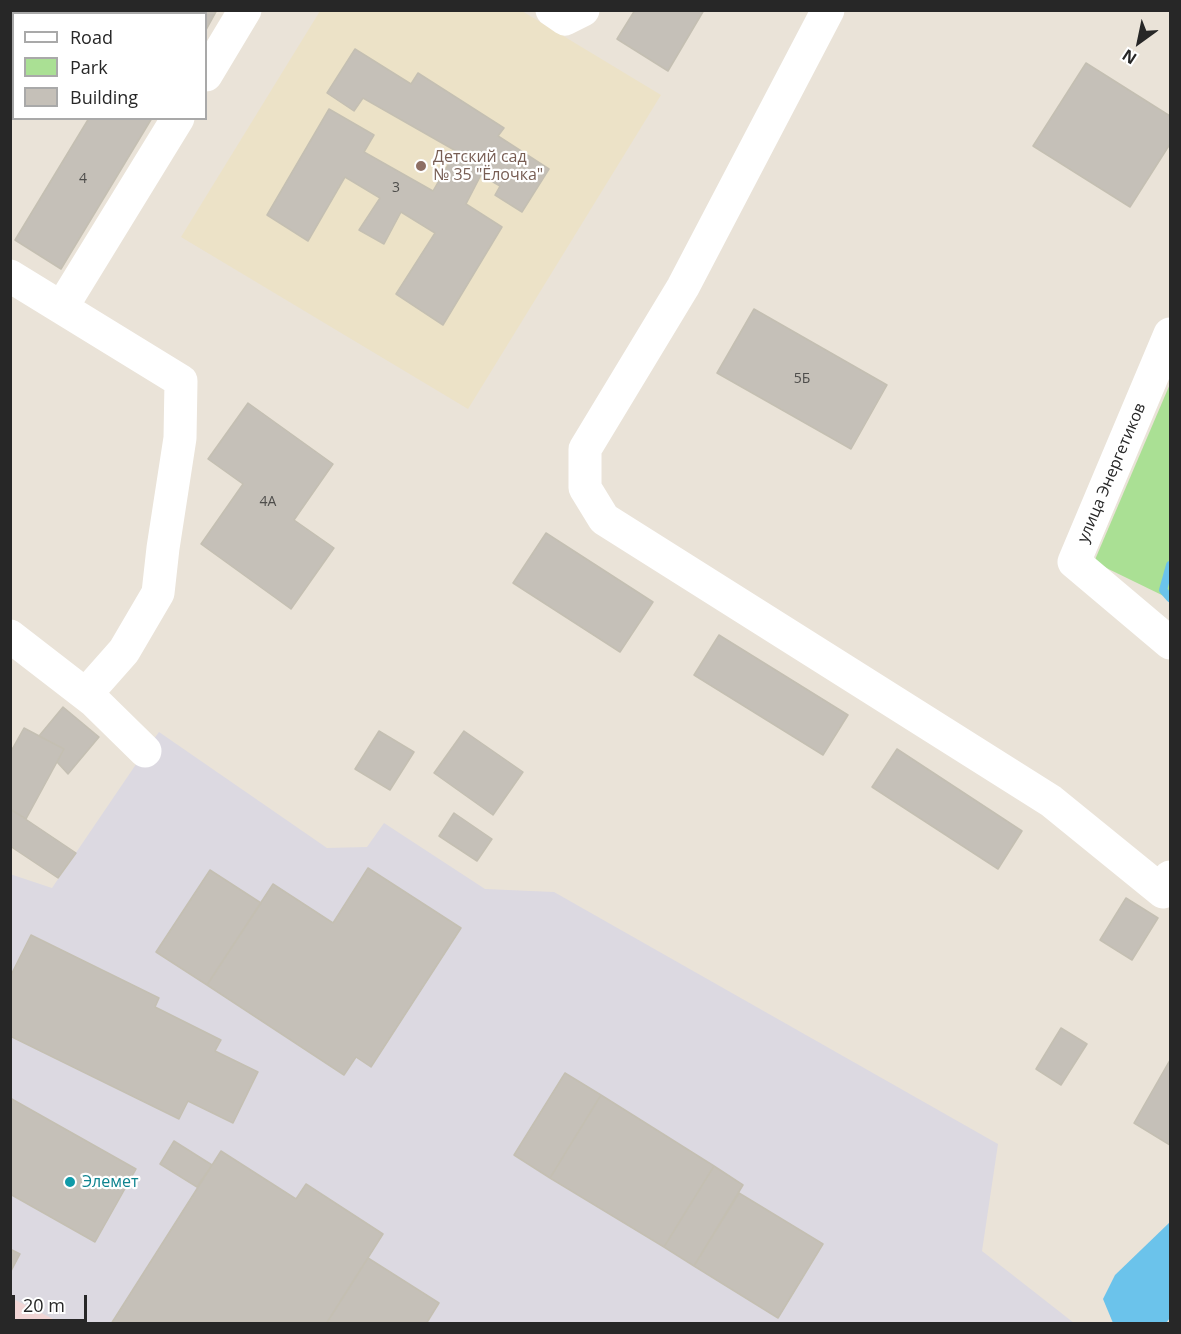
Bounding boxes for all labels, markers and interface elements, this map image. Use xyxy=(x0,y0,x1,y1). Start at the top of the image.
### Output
legend xyxy=(12,12,207,120)
north arrow xyxy=(1109,12,1169,72)
text: Road xyxy=(70,25,113,49)
text: N xyxy=(1118,44,1141,70)
text: Park xyxy=(70,55,108,79)
text: Building xyxy=(70,85,138,109)
place label: Детский сад № 35 "Ёлочка" xyxy=(433,147,543,185)
marker: Детский сад № 35 "Ёлочка" xyxy=(414,159,428,173)
house number: 4 xyxy=(79,171,87,187)
house number: 3 xyxy=(392,180,400,196)
house number: 5Б xyxy=(794,371,810,387)
street label: улица Энергетиков xyxy=(1074,400,1150,546)
house number: 4А xyxy=(260,494,276,510)
place label: Элемет xyxy=(82,1172,138,1192)
marker: Элемет xyxy=(63,1175,77,1189)
scale bar xyxy=(15,1283,90,1321)
text: 20 m xyxy=(23,1293,65,1317)

